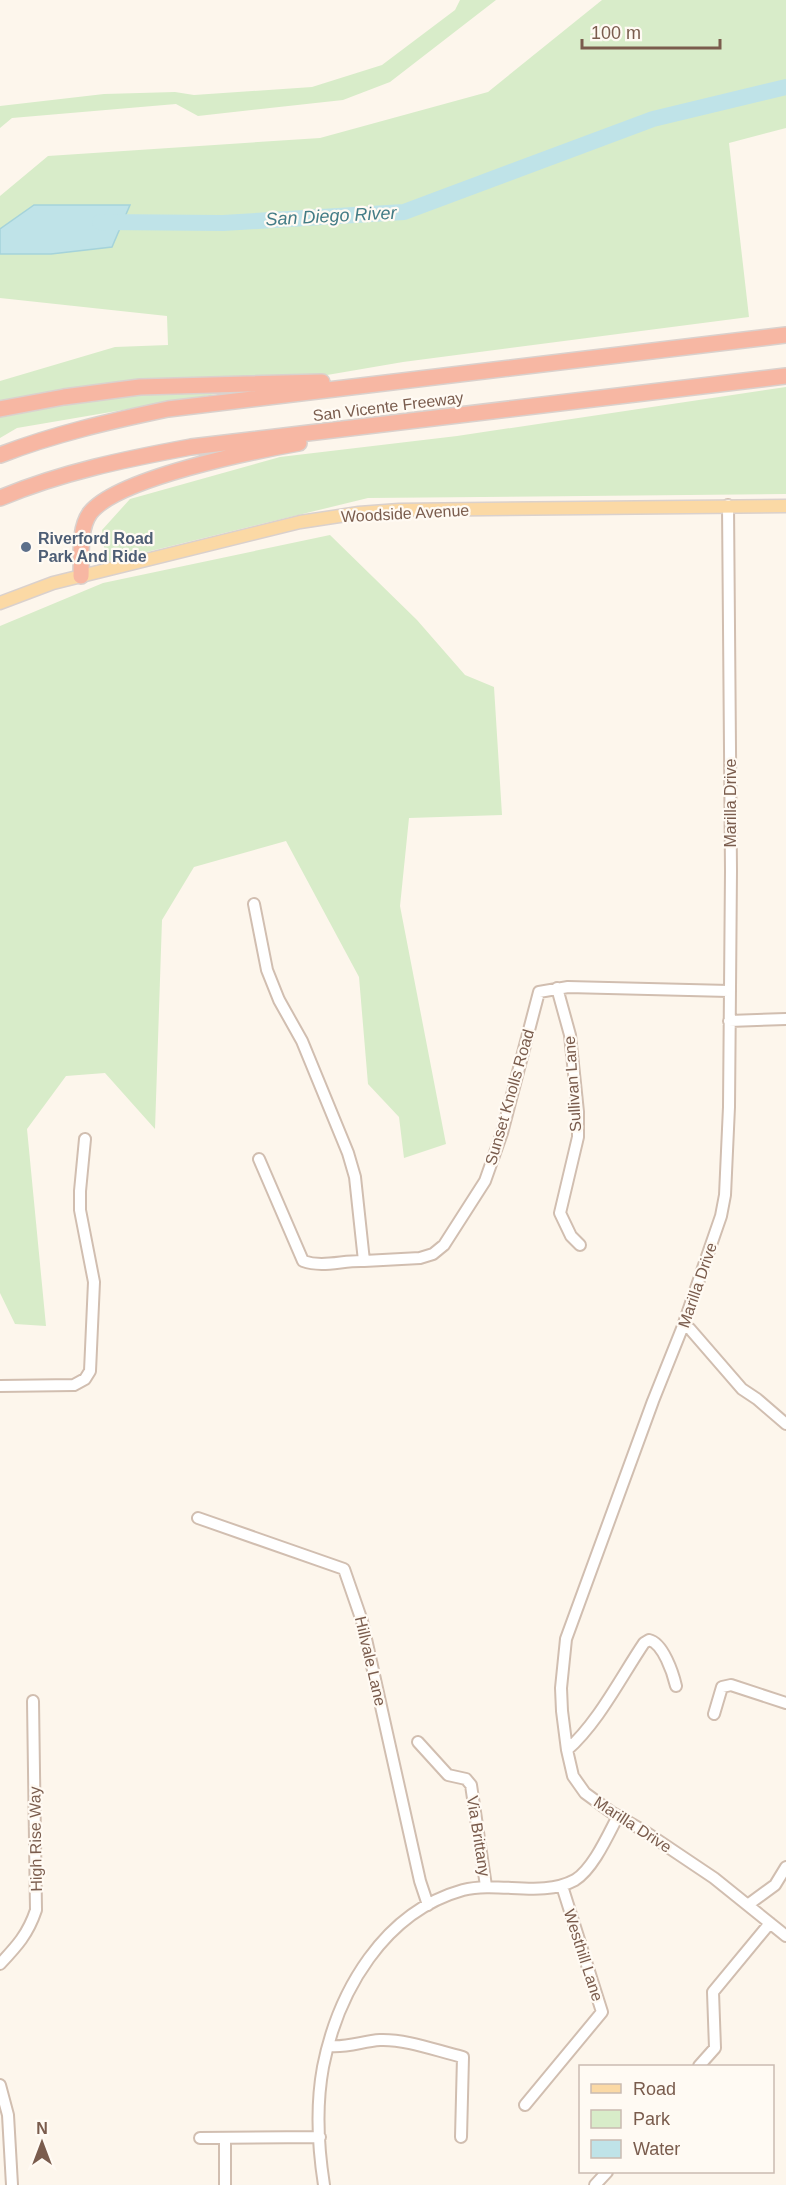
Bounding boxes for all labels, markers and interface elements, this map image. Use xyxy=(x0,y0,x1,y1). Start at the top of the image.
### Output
scale bar xyxy=(582,12,720,50)
text: 100 m xyxy=(591,23,641,43)
water label: San Diego River xyxy=(265,203,398,229)
street label: San Vicente Freeway xyxy=(312,389,464,424)
street label: Woodside Avenue xyxy=(340,502,470,525)
place label: Riverford Road Park And Ride xyxy=(38,530,154,565)
marker: Riverford Road Park And Ride xyxy=(19,540,33,554)
street label: Marilla Drive xyxy=(722,758,739,847)
street label: Sunset Knolls Road xyxy=(482,1027,537,1167)
street label: Sullivan Lane xyxy=(561,1035,584,1132)
street label: Marilla Drive xyxy=(675,1240,720,1330)
street label: Hillvale Lane xyxy=(352,1615,389,1708)
street label: High Rise Way xyxy=(26,1786,45,1892)
street label: Marilla Drive xyxy=(591,1793,675,1856)
street label: Via Brittany xyxy=(464,1794,493,1878)
street label: Westhill Lane xyxy=(561,1907,606,2003)
legend xyxy=(579,2065,774,2173)
text: Road xyxy=(633,2079,676,2099)
text: Park xyxy=(633,2109,671,2129)
north arrow xyxy=(12,2113,72,2173)
text: N xyxy=(36,2120,48,2137)
text: Water xyxy=(633,2139,680,2159)

